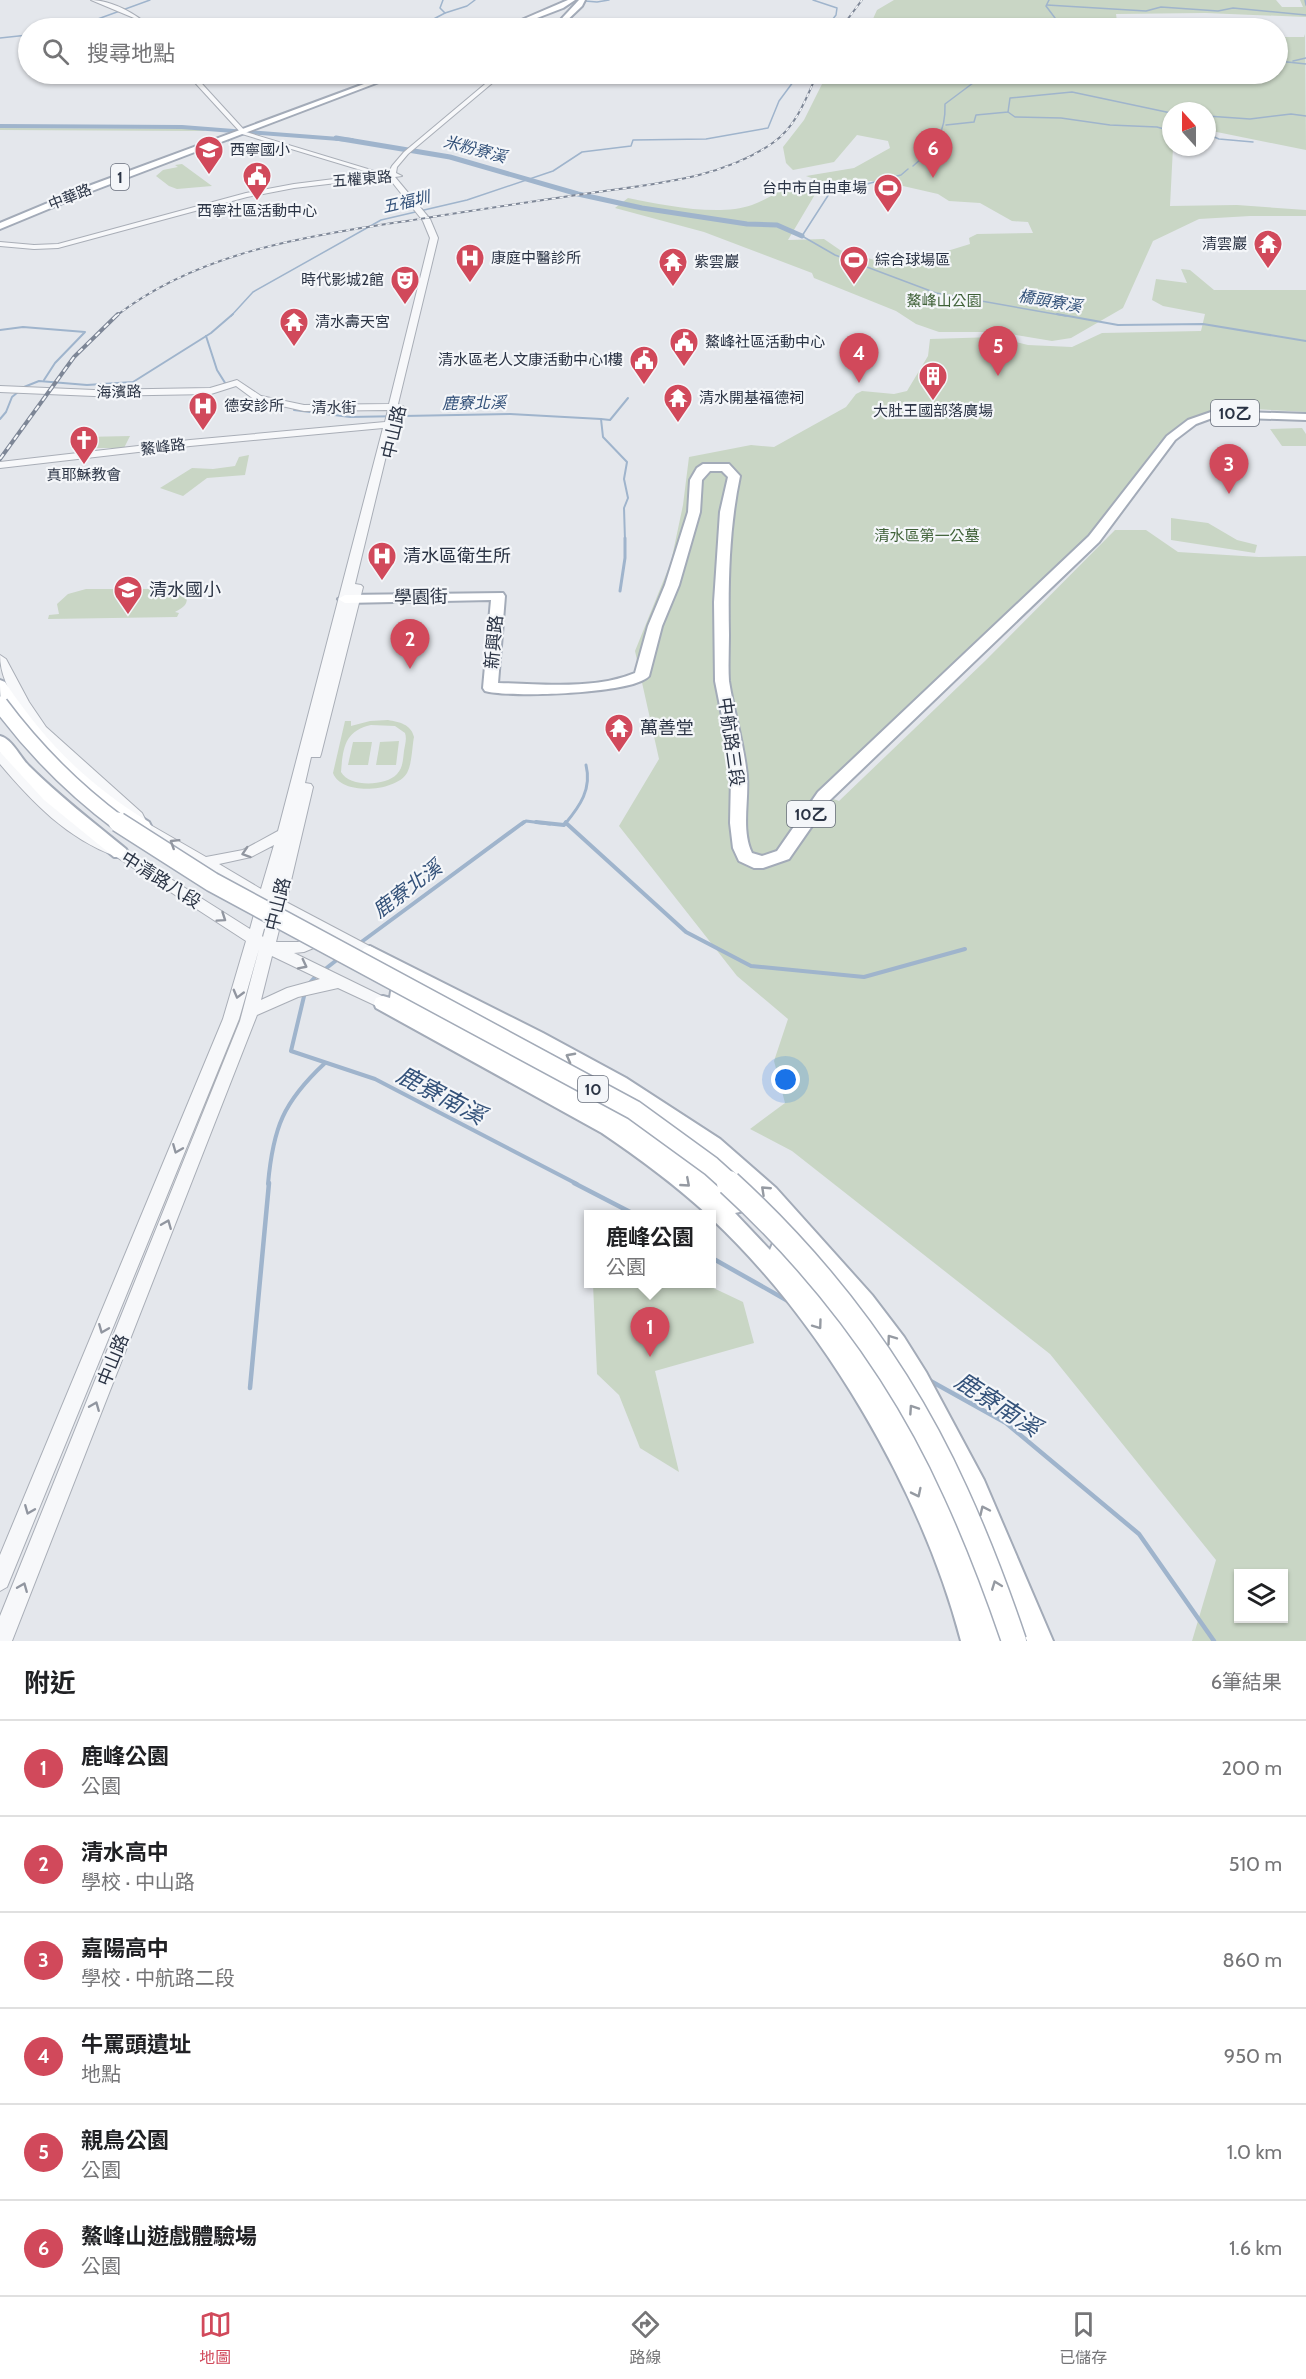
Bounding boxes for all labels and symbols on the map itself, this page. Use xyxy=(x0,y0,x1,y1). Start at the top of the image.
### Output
north arrow xyxy=(1162,102,1216,156)
pin: 6 xyxy=(914,128,952,178)
water label: 米粉寮溪 xyxy=(442,132,510,167)
school or university icon: 西寧國小 xyxy=(193,134,225,176)
place label: 西寧國小 xyxy=(230,141,290,159)
public building icon: 西寧社區活動中心 xyxy=(241,160,273,202)
road number: 1 xyxy=(111,164,129,190)
street label: 五權東路 xyxy=(331,167,393,191)
sports icon: 台中市自由車場 xyxy=(872,172,904,214)
place label: 台中市自由車場 xyxy=(762,179,867,197)
street label: 中華路 xyxy=(46,180,94,214)
water label: 五福圳 xyxy=(380,187,433,217)
place label: 西寧社區活動中心 xyxy=(197,202,317,220)
temple icon: 清雲巖 xyxy=(1252,228,1284,270)
place label: 清雲巖 xyxy=(1202,235,1247,253)
hospital icon: 康庭中醫診所 xyxy=(454,242,486,284)
sports icon: 綜合球場區 xyxy=(838,244,870,286)
temple icon: 紫雲巖 xyxy=(657,246,689,288)
place label: 康庭中醫診所 xyxy=(491,249,581,267)
place label: 綜合球場區 xyxy=(875,251,950,269)
place label: 紫雲巖 xyxy=(694,253,739,271)
theatre icon: 時代影城2館 xyxy=(389,264,421,306)
place label: 時代影城2館 xyxy=(301,271,384,289)
water label: 橋頭寮溪 xyxy=(1017,286,1085,316)
park label: 鰲峰山公園 xyxy=(906,292,982,310)
temple icon: 清水壽天宮 xyxy=(278,306,310,348)
place label: 清水壽天宮 xyxy=(315,313,390,331)
public building icon: 鰲峰社區活動中心 xyxy=(668,326,700,368)
pin: 5 xyxy=(978,326,1018,376)
place label: 鰲峰社區活動中心 xyxy=(705,333,825,351)
pin: 4 xyxy=(840,334,878,383)
public building icon: 清水區老人文康活動中心1樓 xyxy=(628,344,660,386)
place label: 清水區老人文康活動中心1樓 xyxy=(438,351,623,369)
building icon: 大肚王國部落廣場 xyxy=(917,360,949,402)
temple icon: 清水開基福德祠 xyxy=(662,382,694,424)
street label: 海濱路 xyxy=(96,383,142,401)
place label: 清水開基福德祠 xyxy=(699,389,804,407)
hospital icon: 德安診所 xyxy=(187,390,219,432)
water label: 鹿寮北溪 xyxy=(442,393,508,413)
place label: 德安診所 xyxy=(224,397,284,415)
street label: 清水街 xyxy=(311,399,357,417)
road number: 10乙 xyxy=(1211,400,1259,426)
place label: 大肚王國部落廣場 xyxy=(873,402,993,420)
street label: 中山路 xyxy=(377,403,411,461)
church icon: 真耶穌教會 xyxy=(68,424,100,466)
street label: 鰲峰路 xyxy=(140,435,186,459)
pin: 3 xyxy=(1210,444,1248,494)
place label: 真耶穌教會 xyxy=(46,466,122,484)
park label: 清水區第一公墓 xyxy=(874,527,980,545)
hospital icon: 清水區衛生所 xyxy=(366,540,398,582)
place label: 清水區衛生所 xyxy=(403,545,511,567)
school or university icon: 清水國小 xyxy=(112,574,144,616)
place label: 清水國小 xyxy=(149,579,221,601)
street label: 學園街 xyxy=(394,586,448,608)
street label: 新興路 xyxy=(481,614,507,670)
pin: 2 xyxy=(390,620,430,669)
street label: 中航路三段 xyxy=(714,696,748,788)
temple icon: 萬善堂 xyxy=(603,712,635,754)
place label: 萬善堂 xyxy=(640,717,694,739)
road number: 10乙 xyxy=(787,801,835,827)
one-way arrow xyxy=(170,838,180,850)
one-way arrow xyxy=(241,846,252,858)
street label: 中清路八段 xyxy=(117,847,205,913)
water label: 鹿寮北溪 xyxy=(368,854,449,923)
street label: 中山路 xyxy=(261,875,295,933)
one-way arrow xyxy=(215,911,226,922)
one-way arrow xyxy=(296,957,307,969)
one-way arrow xyxy=(233,988,245,999)
one-way arrow xyxy=(566,1053,576,1064)
water label: 鹿寮南溪 xyxy=(392,1060,493,1132)
your location xyxy=(771,1065,800,1094)
road number: 10 xyxy=(578,1076,608,1102)
one-way arrow xyxy=(172,1143,184,1154)
one-way arrow xyxy=(679,1175,690,1186)
one-way arrow xyxy=(761,1187,772,1198)
one-way arrow xyxy=(160,1220,172,1231)
pin: 1 xyxy=(630,1308,670,1357)
one-way arrow xyxy=(810,1319,821,1330)
one-way arrow xyxy=(98,1323,110,1334)
street label: 中山路 xyxy=(93,1331,133,1389)
one-way arrow xyxy=(887,1334,898,1345)
water label: 鹿寮南溪 xyxy=(950,1366,1049,1444)
one-way arrow xyxy=(88,1401,100,1412)
one-way arrow xyxy=(909,1405,920,1416)
one-way arrow xyxy=(909,1486,921,1497)
one-way arrow xyxy=(24,1503,36,1514)
one-way arrow xyxy=(979,1505,991,1516)
one-way arrow xyxy=(991,1581,1003,1592)
one-way arrow xyxy=(16,1582,28,1593)

